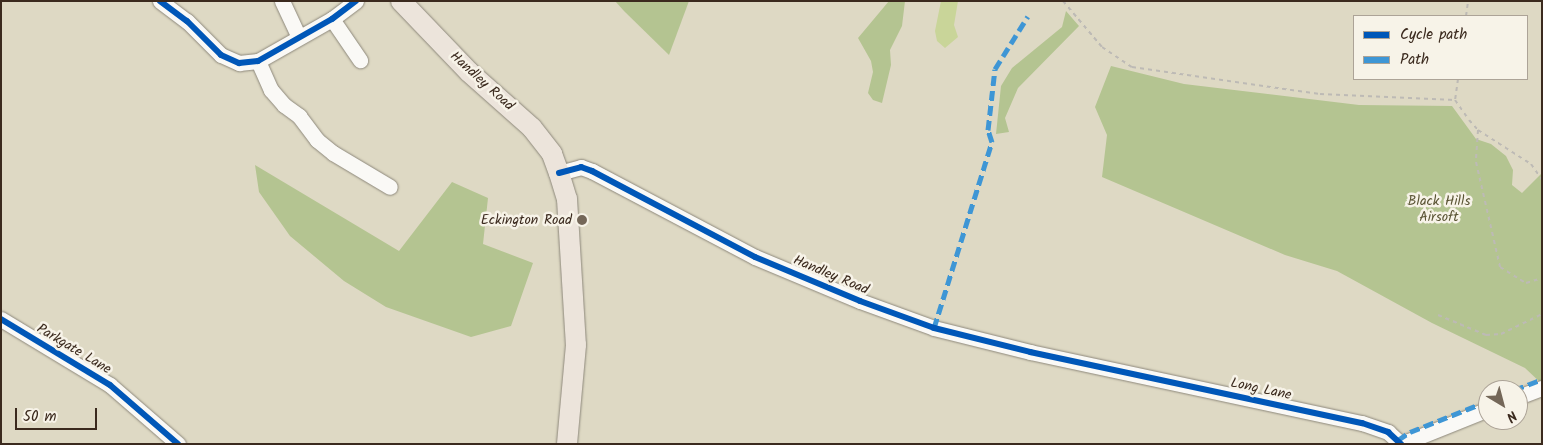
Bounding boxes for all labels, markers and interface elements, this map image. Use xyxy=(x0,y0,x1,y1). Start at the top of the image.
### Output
legend xyxy=(1353,15,1528,80)
text: Cycle path xyxy=(1400,23,1467,47)
street label: Handley Road xyxy=(447,48,517,114)
text: Path xyxy=(1400,48,1429,72)
park label: Black Hills Airsoft xyxy=(1408,193,1470,226)
place label: Eckington Road xyxy=(481,212,572,228)
marker: Eckington Road xyxy=(576,214,588,226)
street label: Handley Road xyxy=(791,252,871,298)
street label: Parkgate Lane xyxy=(34,320,114,378)
street label: Long Lane xyxy=(1229,374,1293,404)
north arrow xyxy=(1478,380,1528,430)
scale bar xyxy=(18,398,100,430)
text: 50 m xyxy=(23,405,57,429)
text: N xyxy=(1501,405,1522,428)

